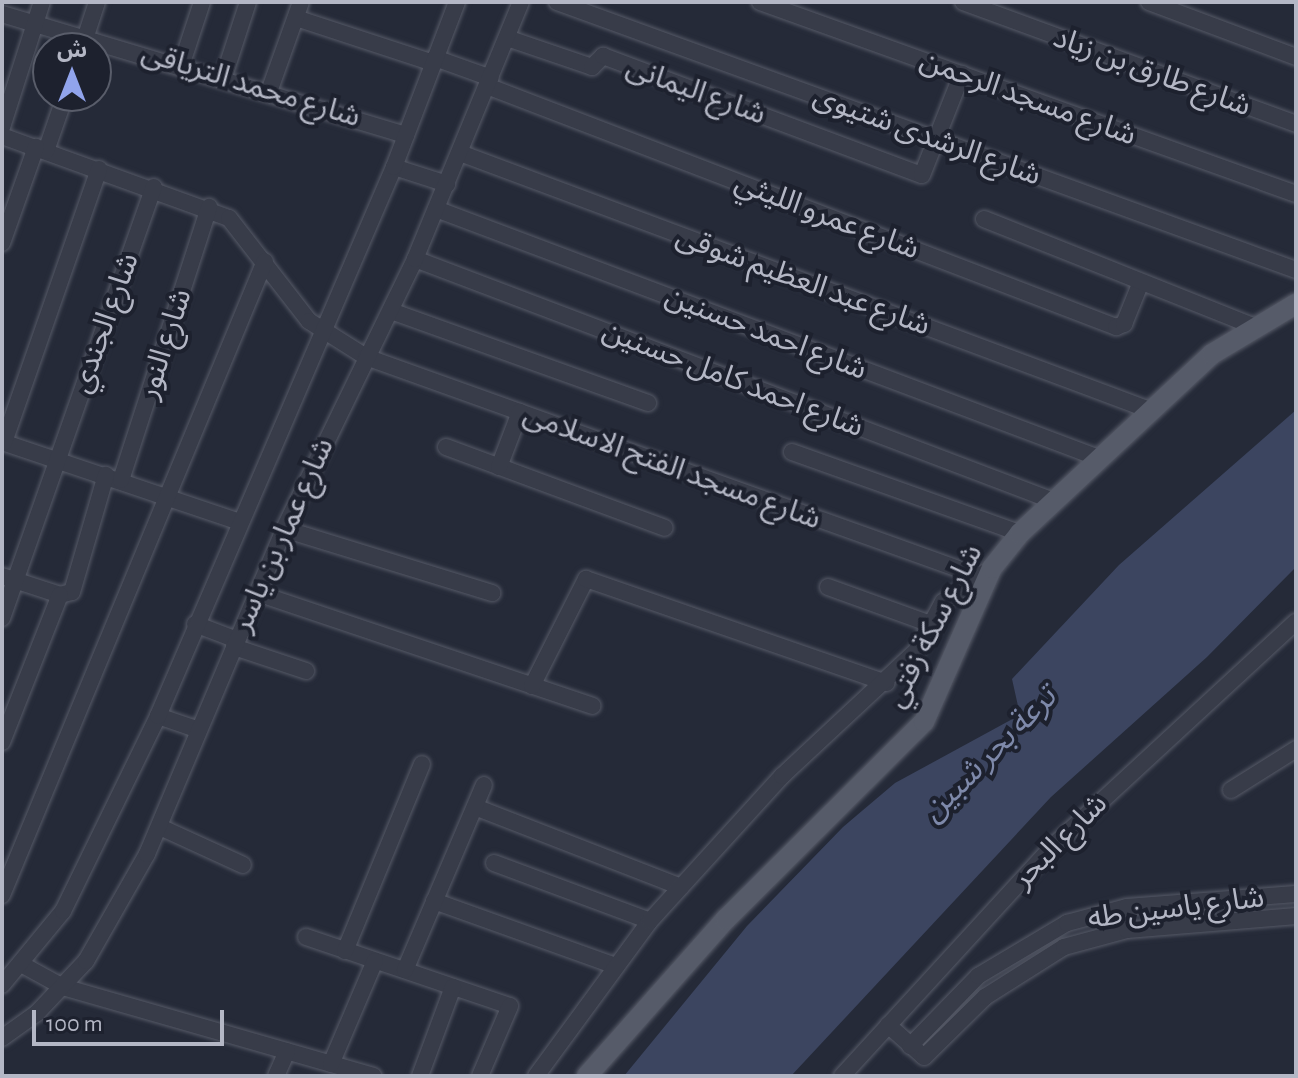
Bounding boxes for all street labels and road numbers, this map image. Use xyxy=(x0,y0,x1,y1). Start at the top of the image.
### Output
street label: شارع طارق بن زياد xyxy=(1048,20,1256,124)
street label: شارع محمد الترياقى xyxy=(137,35,365,135)
street label: شارع مسجد الرحمن xyxy=(915,42,1141,154)
street label: شارع اليمانى xyxy=(621,49,771,133)
street label: شارع الرشدى شتيوى xyxy=(808,78,1046,194)
street label: شارع عمرو الليثي xyxy=(730,164,924,268)
street label: شارع عبد العظيم شوقى xyxy=(671,218,935,344)
street label: شارع الجندي xyxy=(63,248,147,398)
street label: شارع احمد حسنين xyxy=(660,278,872,388)
street label: شارع النور xyxy=(130,284,200,404)
street label: شارع احمد كامل حسنين xyxy=(597,313,869,445)
street label: شارع مسجد الفتح الاسلامى xyxy=(518,396,826,538)
street label: شارع عمار بن ياسر xyxy=(224,432,342,638)
street label: شارع سكة زفتي xyxy=(877,538,991,714)
street label: شارع البحر xyxy=(1005,786,1115,896)
street label: شارع ياسين طه xyxy=(1086,879,1266,937)

